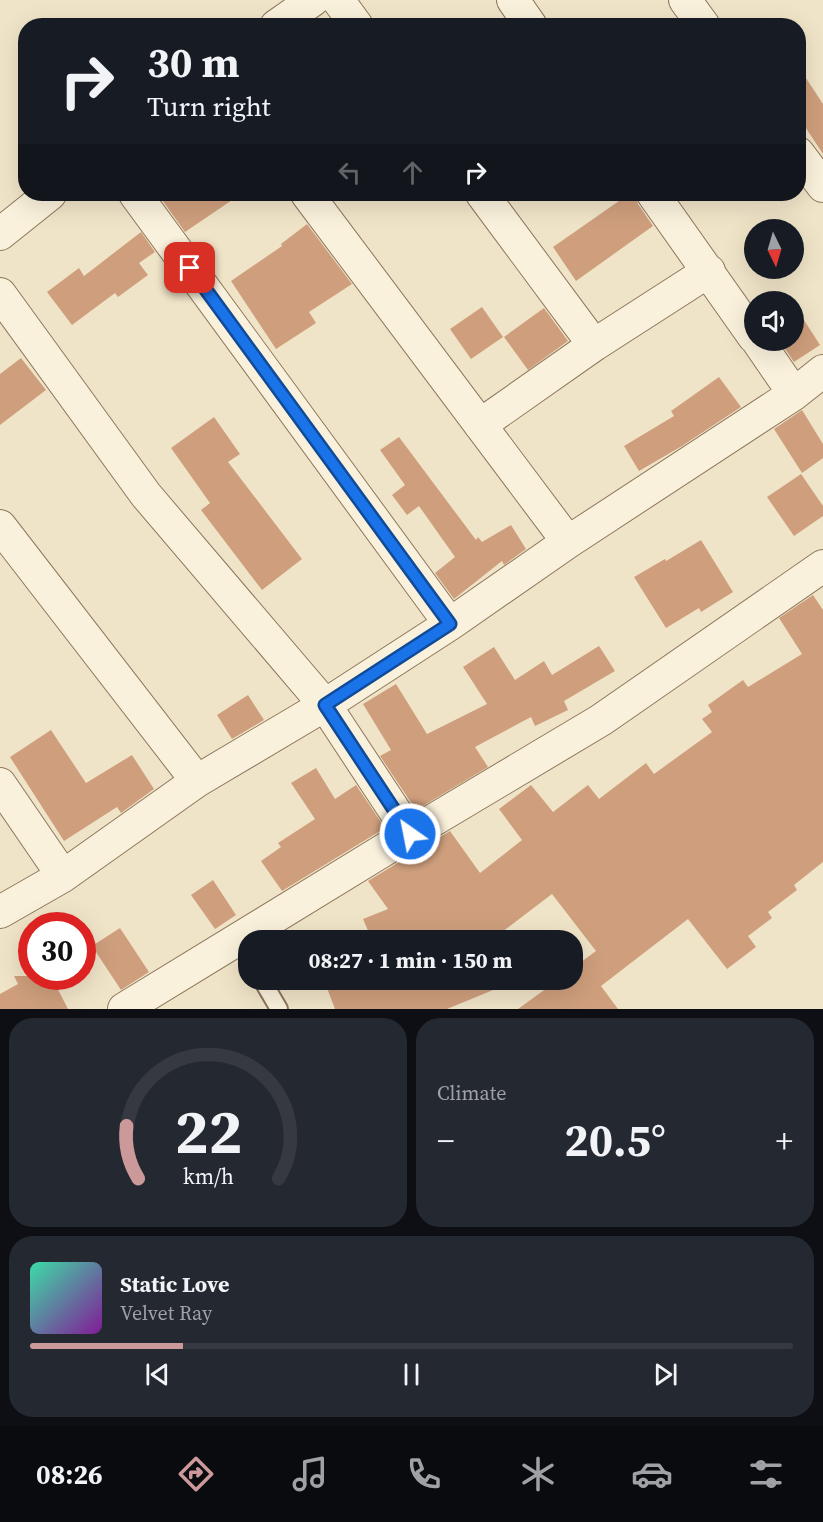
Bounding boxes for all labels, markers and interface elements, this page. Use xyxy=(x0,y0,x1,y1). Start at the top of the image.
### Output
text: 30 m xyxy=(147,33,240,91)
icon: right xyxy=(48,42,126,120)
text: Turn right xyxy=(147,88,271,125)
icon: left xyxy=(333,156,366,189)
icon: ahead xyxy=(396,156,429,189)
icon: right xyxy=(459,156,492,189)
north arrow xyxy=(744,219,804,279)
map controls xyxy=(744,219,804,351)
pin xyxy=(164,242,215,293)
icon: arrive xyxy=(173,251,206,284)
button: sound xyxy=(744,291,804,351)
position arrow xyxy=(378,802,442,866)
speed limit sign: 30 xyxy=(18,912,96,990)
text: 08:27 · 1 min · 150 m xyxy=(309,945,512,975)
text: Climate xyxy=(437,1079,506,1107)
text: 22 xyxy=(174,1088,242,1174)
text: 20.5° xyxy=(564,1109,666,1171)
text: − xyxy=(437,1118,455,1163)
text: + xyxy=(776,1118,793,1163)
text: km/h xyxy=(182,1163,234,1192)
text: Static Love xyxy=(120,1269,230,1299)
text: Velvet Ray xyxy=(120,1299,212,1327)
icon: previous xyxy=(141,1358,174,1391)
icon: pause xyxy=(395,1358,428,1391)
icon: next xyxy=(649,1358,682,1391)
icon: directions xyxy=(175,1453,217,1495)
icon: music xyxy=(289,1453,331,1495)
icon: phone xyxy=(403,1453,445,1495)
icon: climate xyxy=(517,1453,559,1495)
icon: car xyxy=(631,1453,673,1495)
icon: filters xyxy=(745,1453,787,1495)
text: 08:26 xyxy=(36,1456,103,1493)

